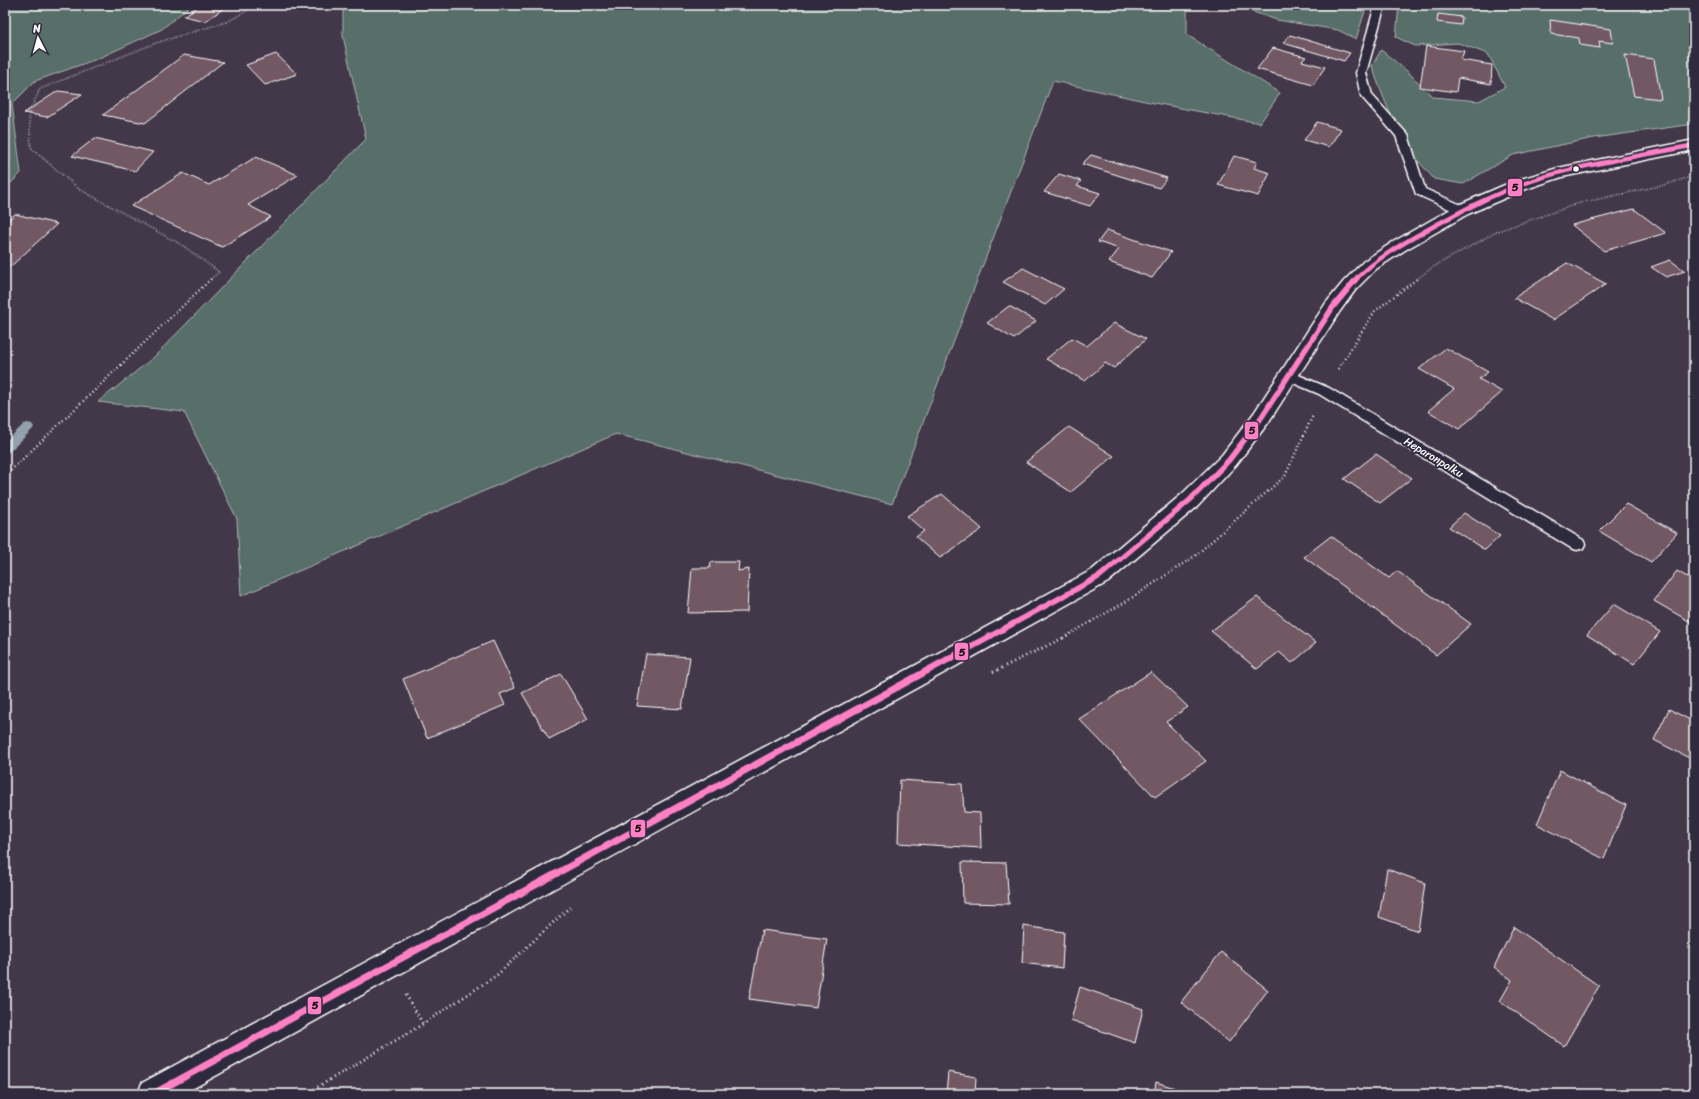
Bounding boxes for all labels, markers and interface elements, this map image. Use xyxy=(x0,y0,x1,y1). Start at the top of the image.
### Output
north arrow xyxy=(18,18,58,58)
text: N xyxy=(31,19,42,39)
unlabelled marker xyxy=(1571,164,1581,174)
line badge: 5 xyxy=(1507,178,1523,197)
text: 5 xyxy=(1512,178,1519,197)
line badge: 5 xyxy=(1244,421,1259,440)
text: 5 xyxy=(1249,421,1256,440)
street label: Heparonpolku xyxy=(1400,432,1467,483)
line badge: 5 xyxy=(954,642,969,661)
text: 5 xyxy=(959,643,966,662)
line badge: 5 xyxy=(630,819,646,838)
text: 5 xyxy=(635,819,642,838)
line badge: 5 xyxy=(307,996,322,1015)
text: 5 xyxy=(312,996,319,1015)

